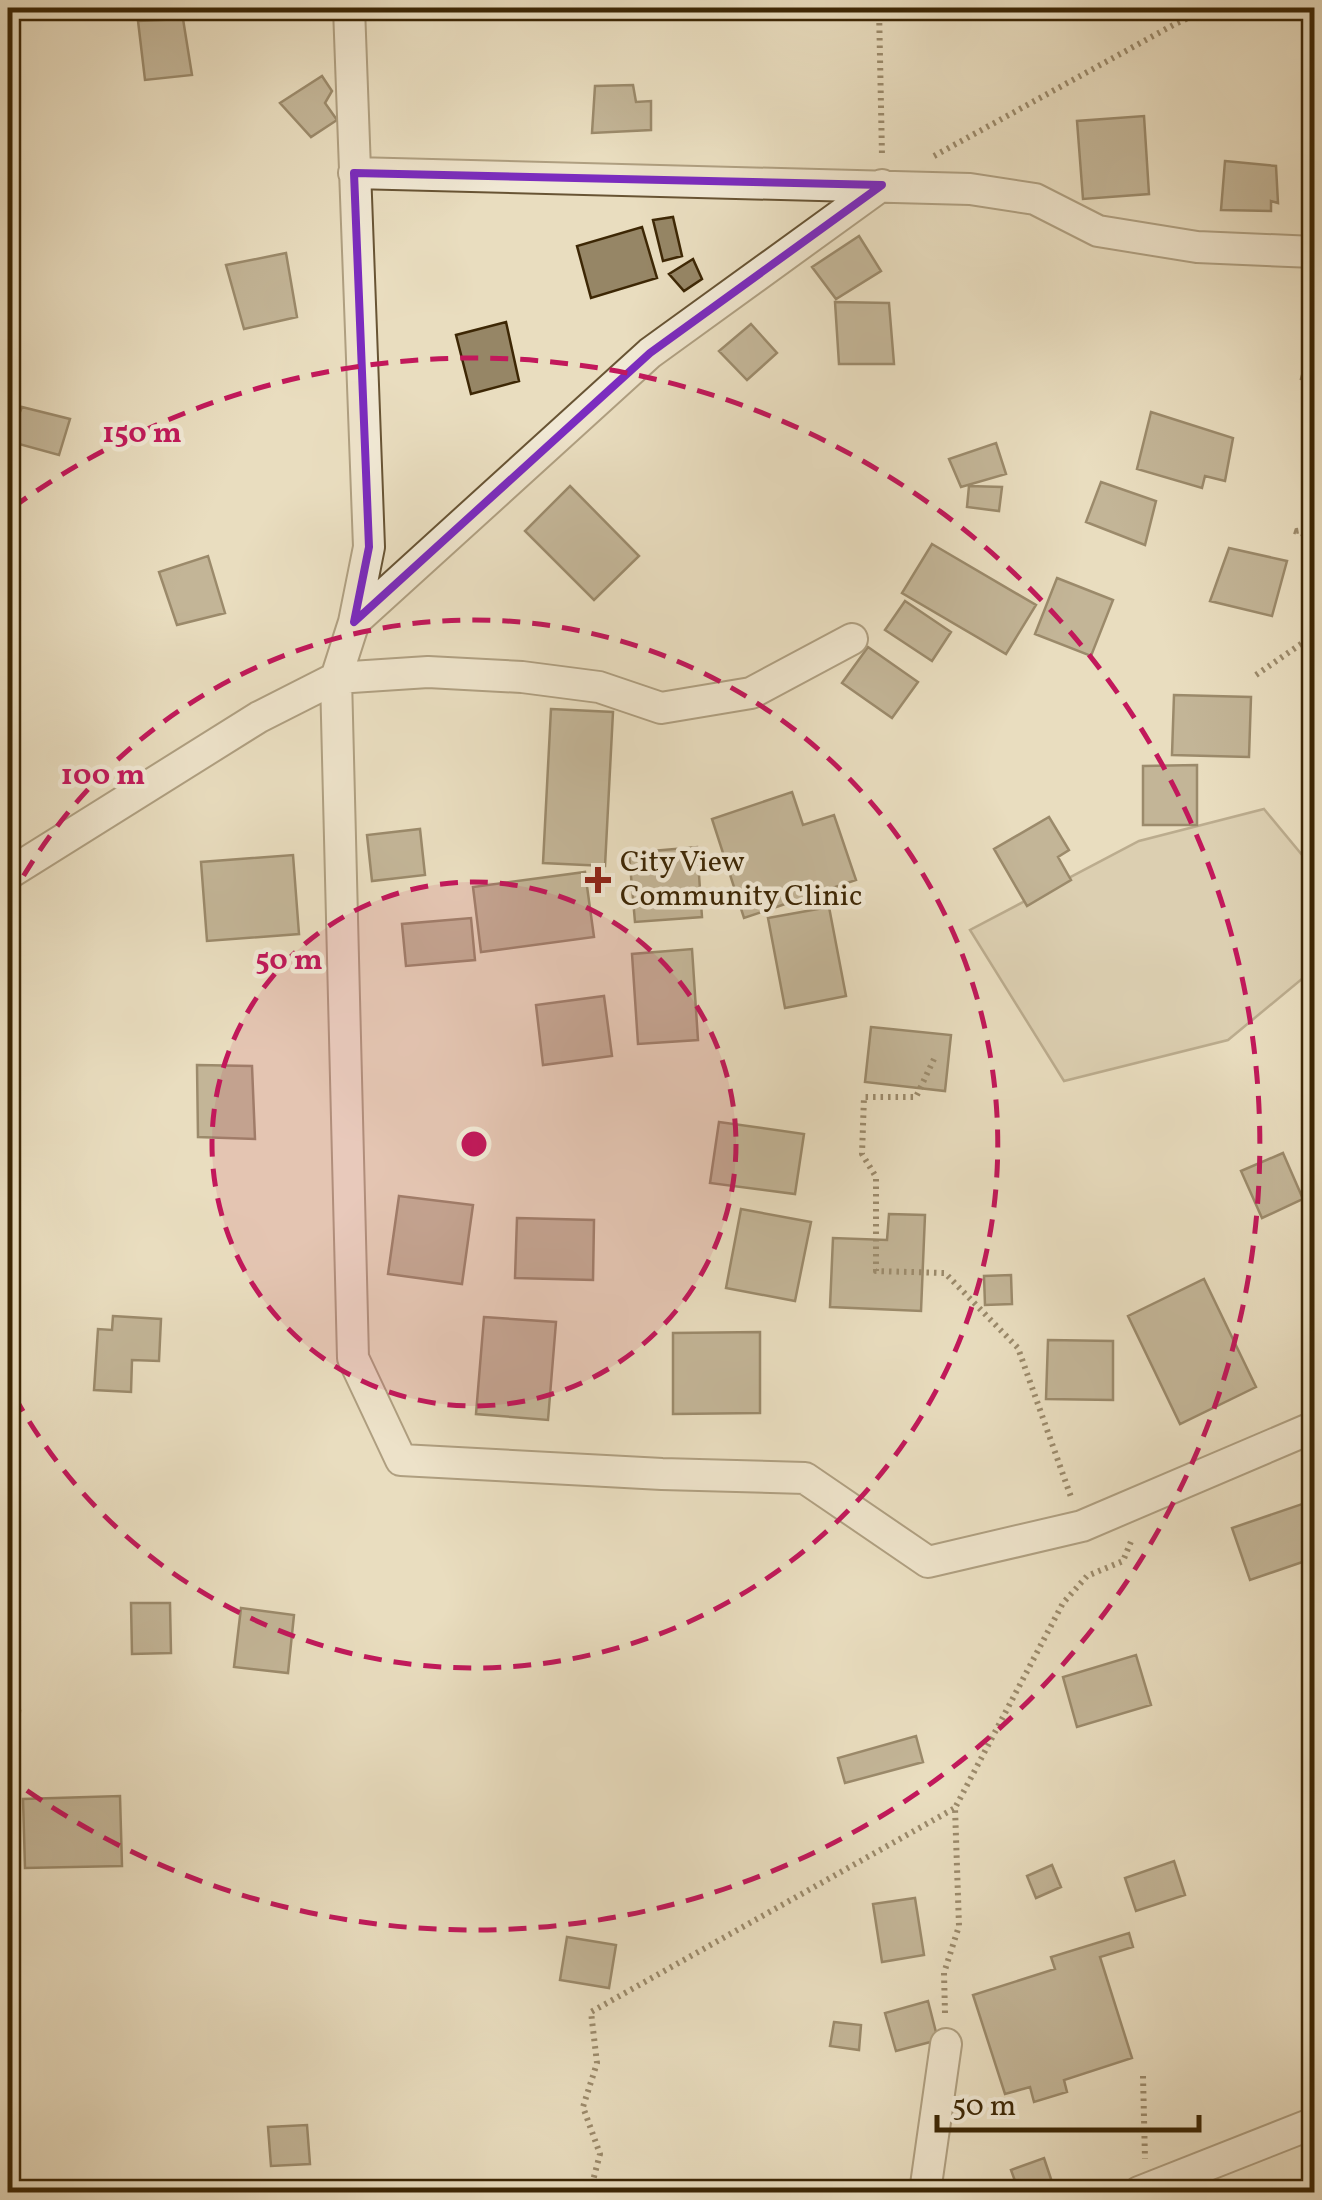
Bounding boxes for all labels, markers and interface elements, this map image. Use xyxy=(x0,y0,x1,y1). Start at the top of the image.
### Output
text: 150 m xyxy=(102,413,182,455)
text: 100 m xyxy=(61,755,145,797)
place label: City View Community Clinic xyxy=(620,842,862,918)
marker: City View Community Clinic xyxy=(585,867,611,893)
text: 50 m xyxy=(255,940,323,982)
centre of rings xyxy=(456,1126,492,1162)
scale bar xyxy=(937,2070,1200,2132)
text: 50 m xyxy=(952,2086,1016,2128)

